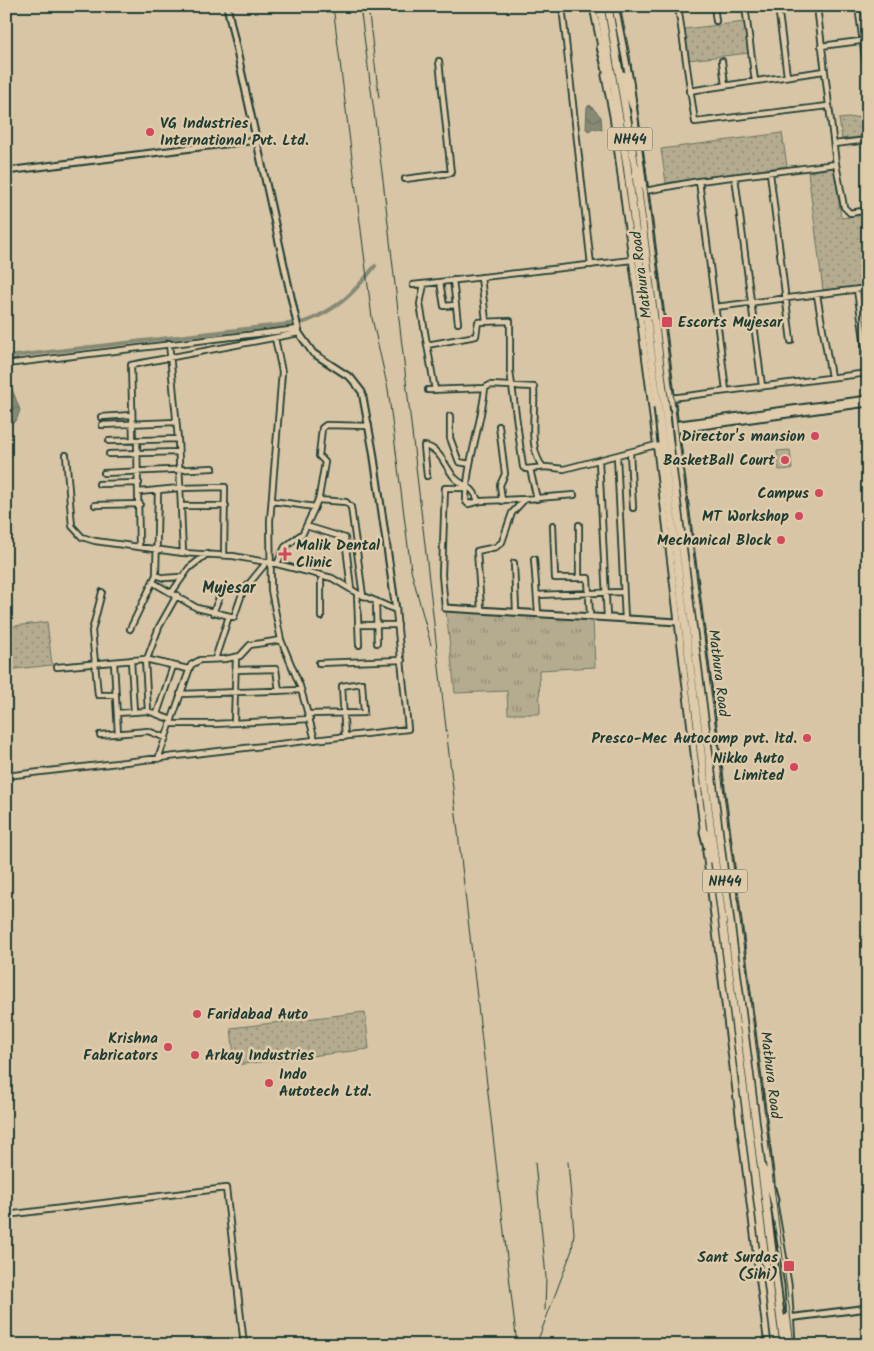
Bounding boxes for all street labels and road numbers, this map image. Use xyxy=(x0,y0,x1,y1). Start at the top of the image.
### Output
road number: NH44 xyxy=(608,128,652,150)
street label: Mathura Road xyxy=(625,229,659,320)
street label: Mathura Road xyxy=(701,628,735,719)
road number: NH44 xyxy=(702,869,748,892)
street label: Mathura Road xyxy=(753,1030,787,1121)

